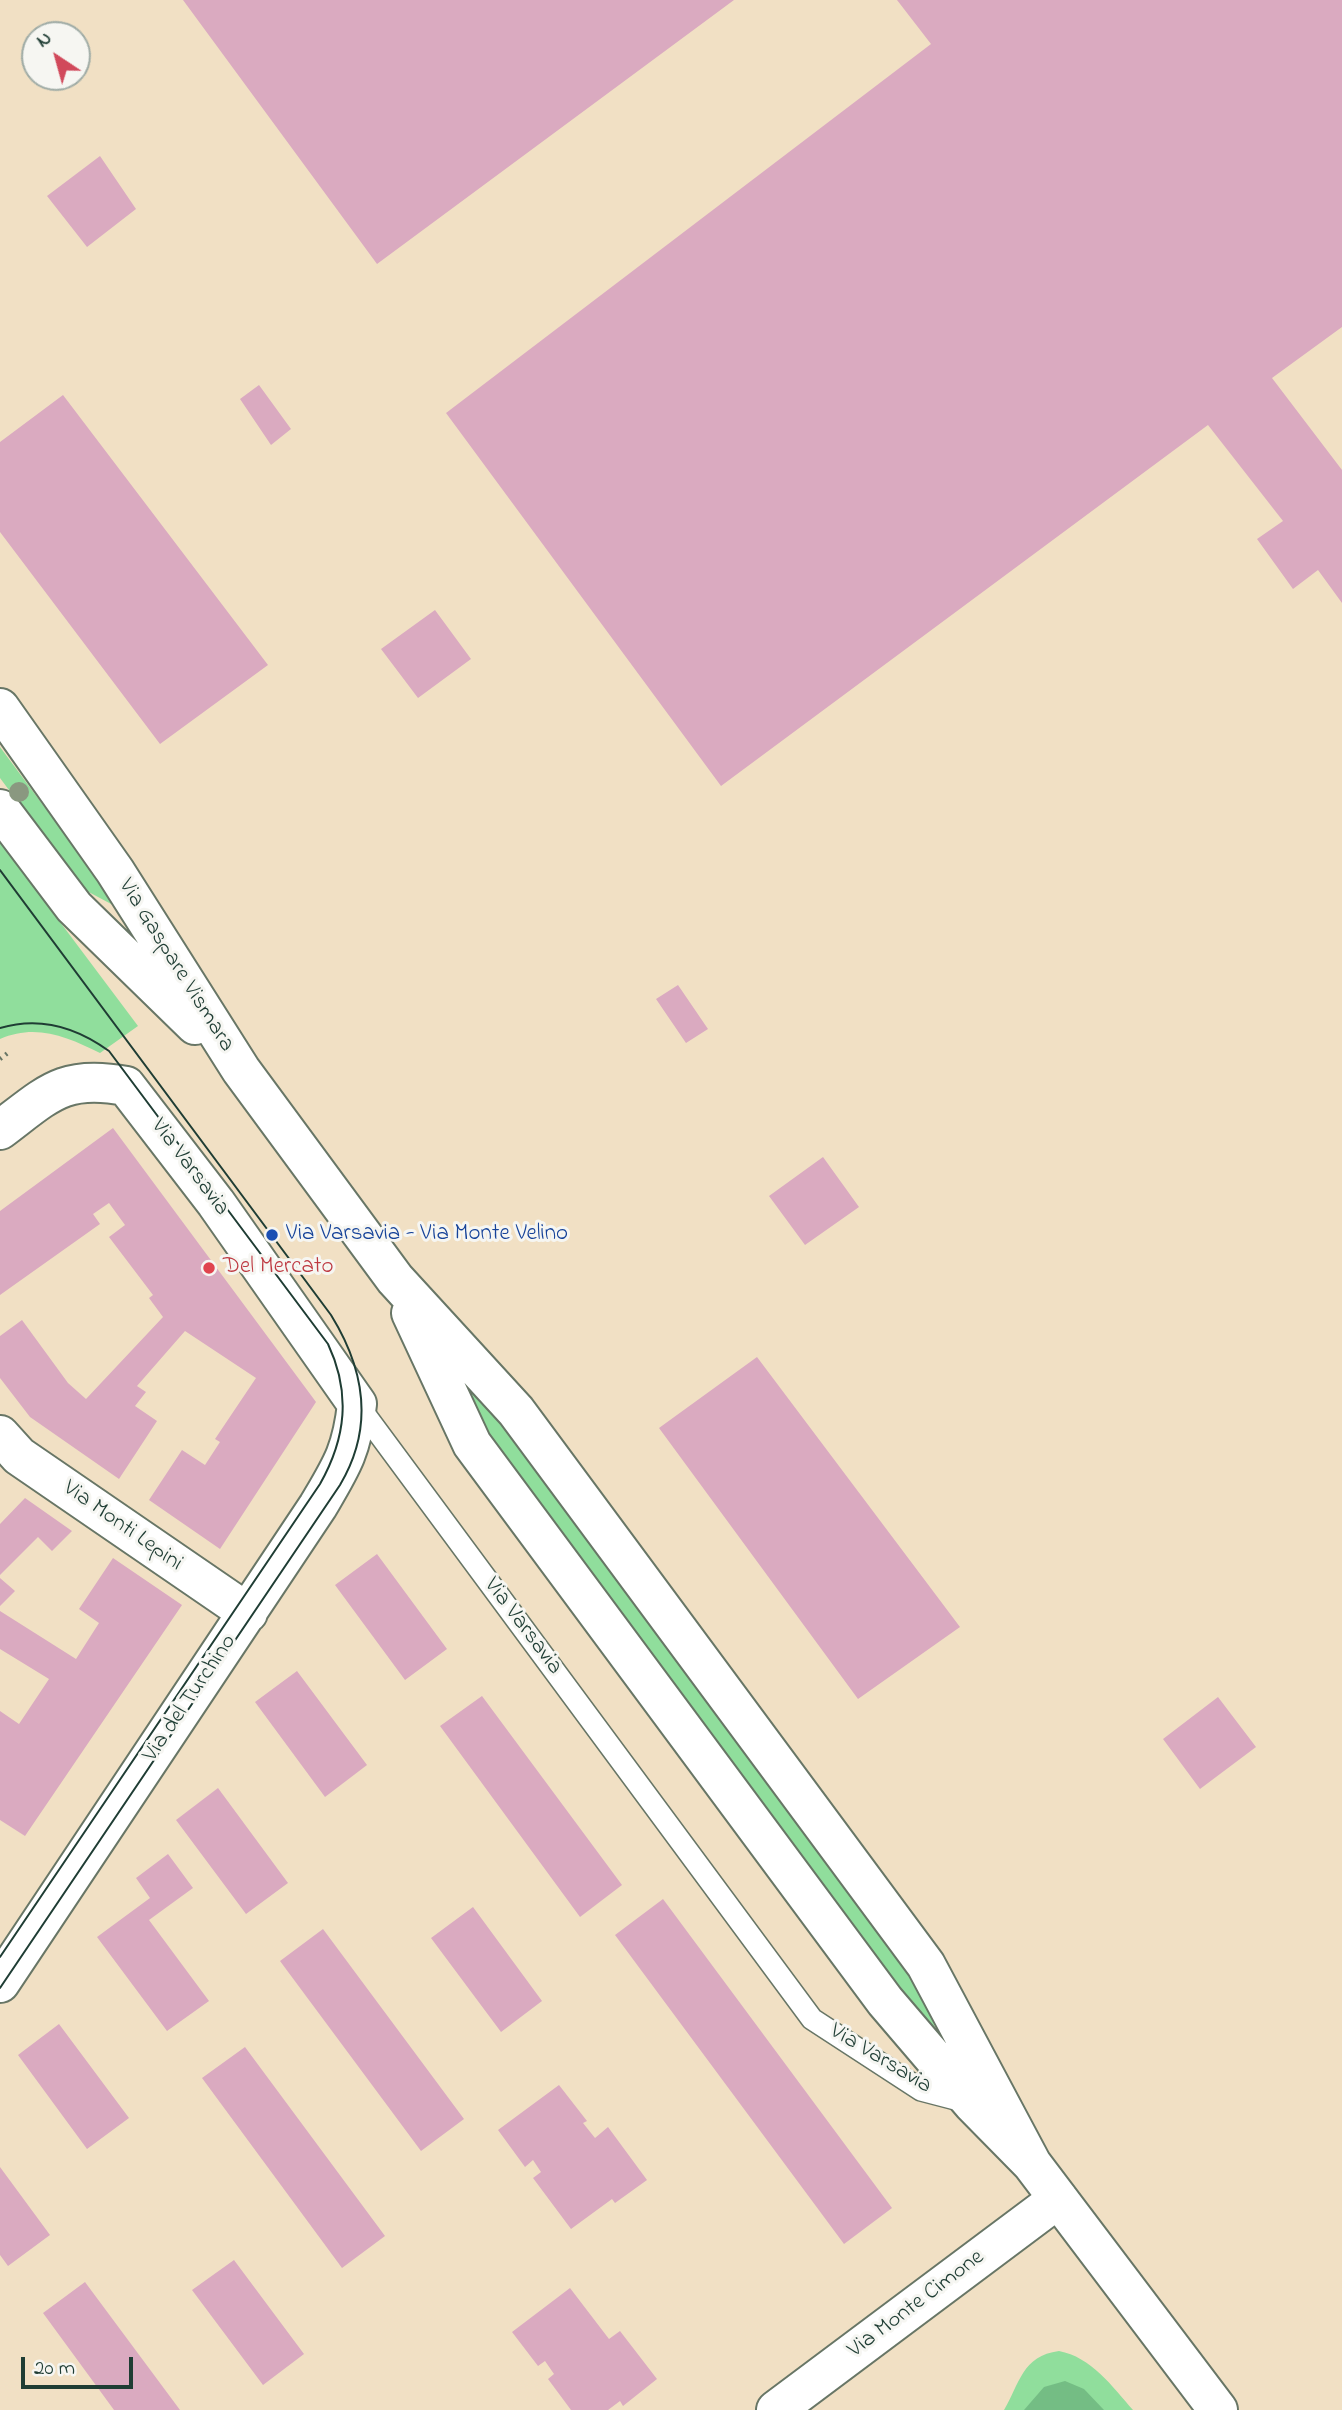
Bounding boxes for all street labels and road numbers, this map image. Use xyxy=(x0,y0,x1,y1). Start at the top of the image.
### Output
street label: Via Gaspare Vismara xyxy=(111,874,239,1058)
street label: Via Varsavia xyxy=(144,1114,234,1222)
street label: Via Monti Lepini xyxy=(57,1476,187,1578)
street label: Via Varsavia xyxy=(477,1573,567,1681)
street label: Via del Turchino xyxy=(138,1630,244,1768)
street label: Via Varsavia xyxy=(824,2019,936,2101)
street label: Via Monte Cimone xyxy=(843,2245,991,2365)

